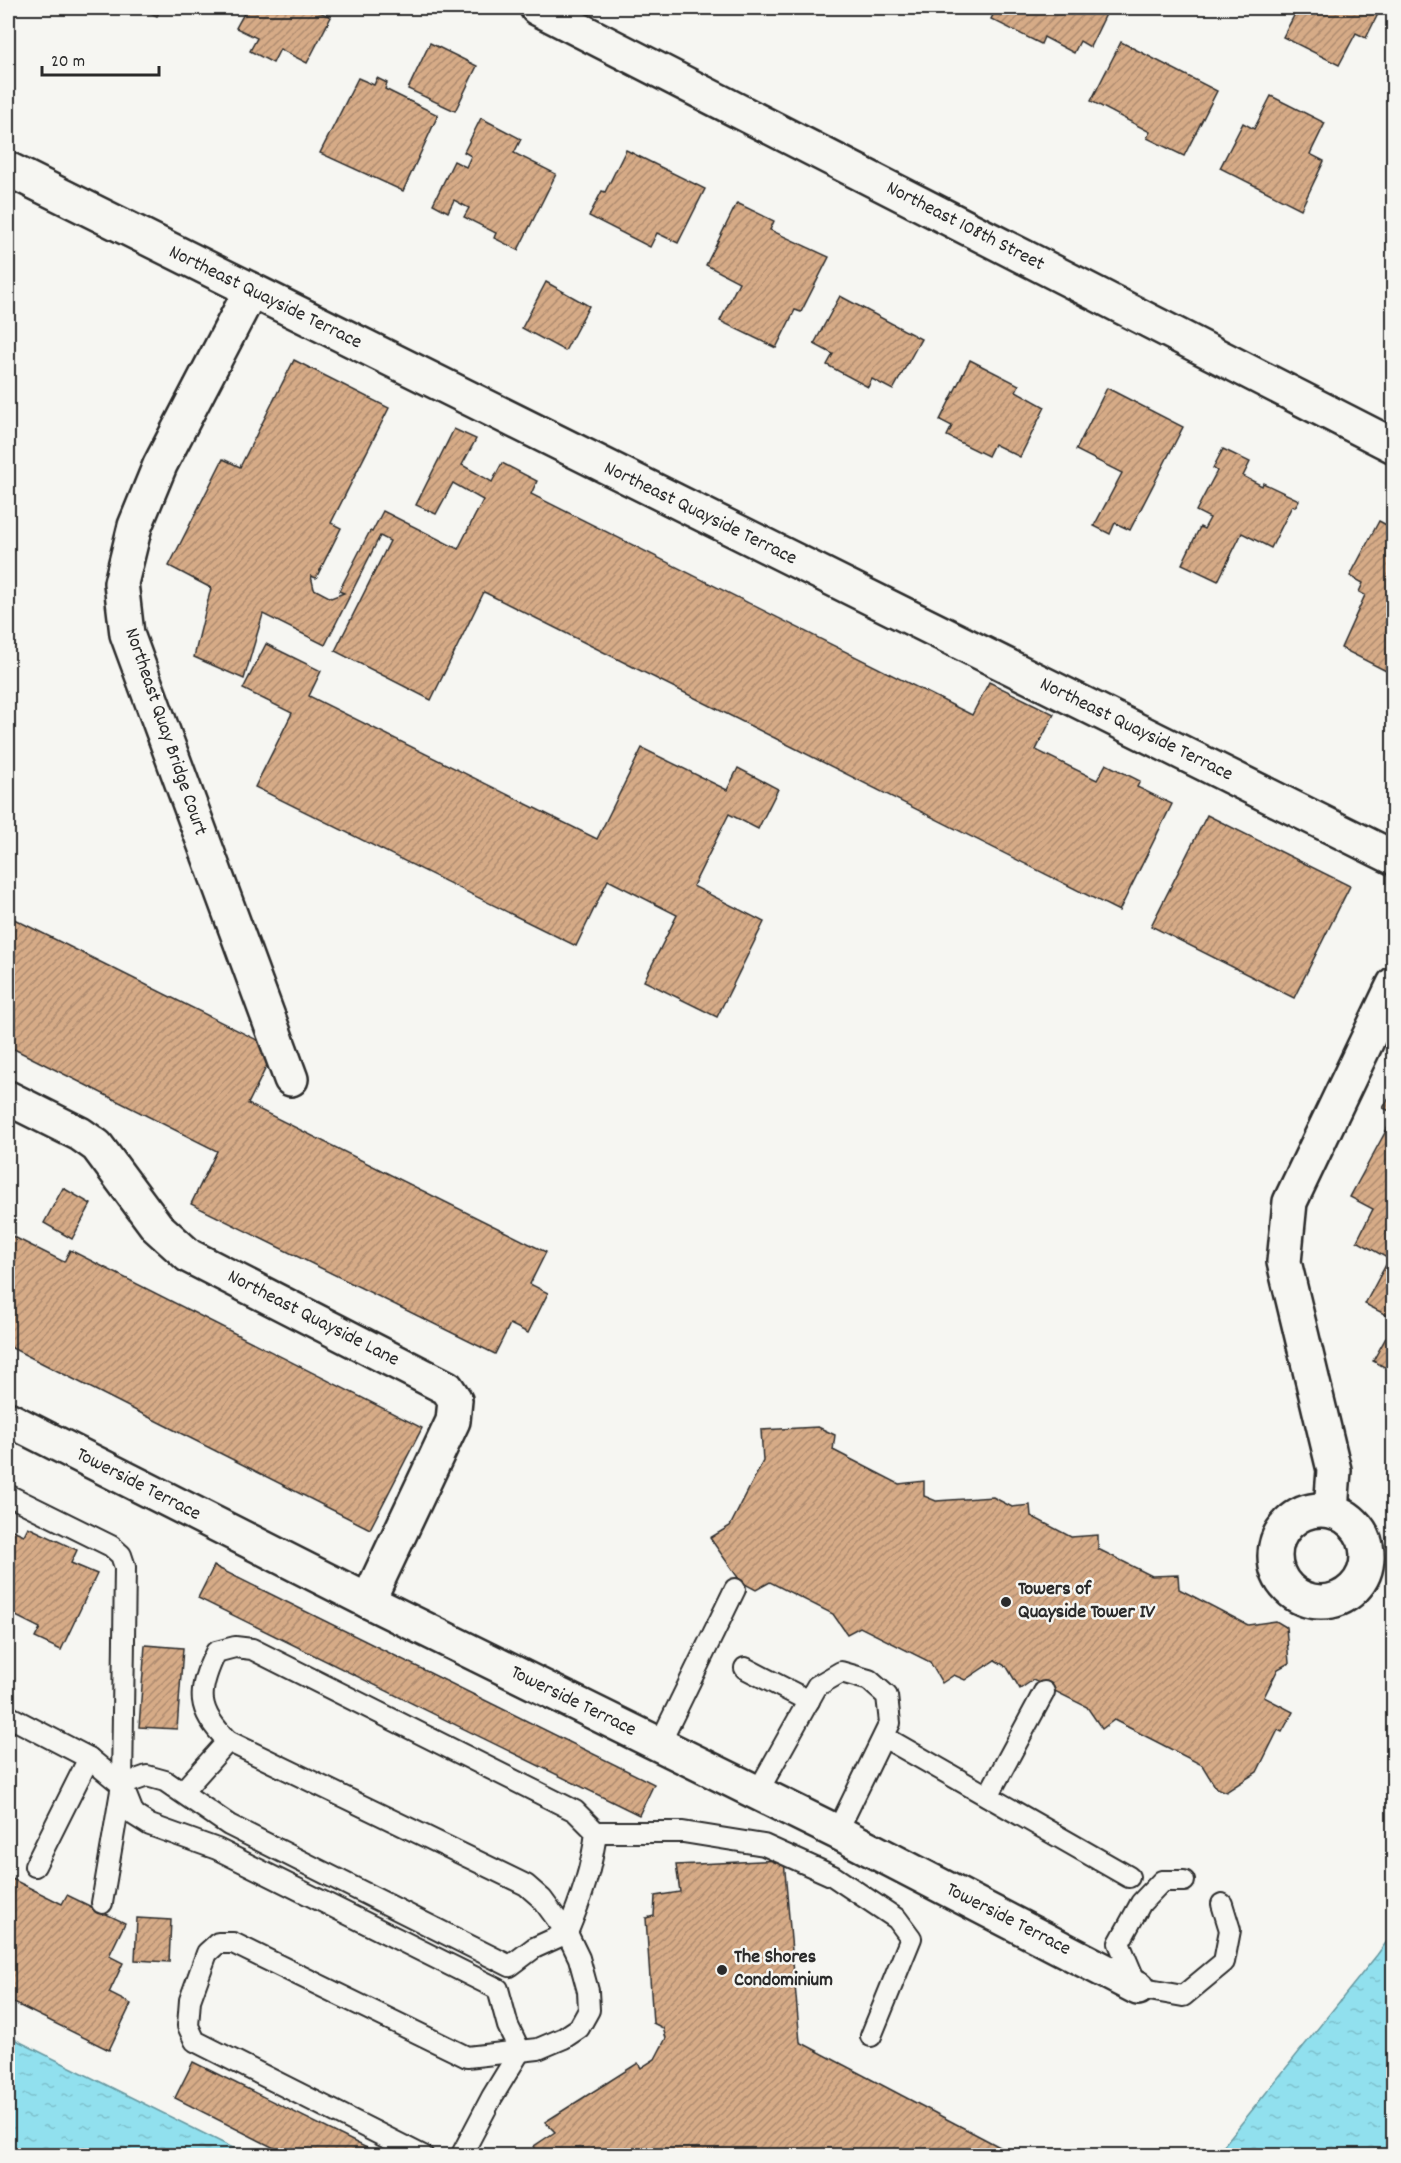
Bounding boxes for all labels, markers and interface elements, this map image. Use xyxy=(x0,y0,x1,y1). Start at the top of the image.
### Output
scale bar xyxy=(42,39,159,77)
text: 20 m xyxy=(51,50,85,75)
street label: Northeast 108th Street xyxy=(881,175,1049,279)
street label: Northeast Quayside Terrace xyxy=(164,239,366,357)
street label: Northeast Quayside Terrace xyxy=(599,455,801,573)
street label: Northeast Quay Bridge Court xyxy=(116,624,214,840)
street label: Northeast Quayside Terrace xyxy=(1035,671,1237,789)
street label: Northeast Quayside Lane xyxy=(222,1264,404,1375)
street label: Towerside Terrace xyxy=(71,1441,206,1529)
place label: Towers of Quayside Tower IV xyxy=(1018,1576,1156,1627)
marker: Towers of Quayside Tower IV xyxy=(999,1595,1013,1609)
street label: Towerside Terrace xyxy=(505,1659,641,1745)
street label: Towerside Terrace xyxy=(941,1876,1076,1964)
place label: The Shores Condominium xyxy=(734,1944,833,1995)
marker: The Shores Condominium xyxy=(715,1963,729,1977)

